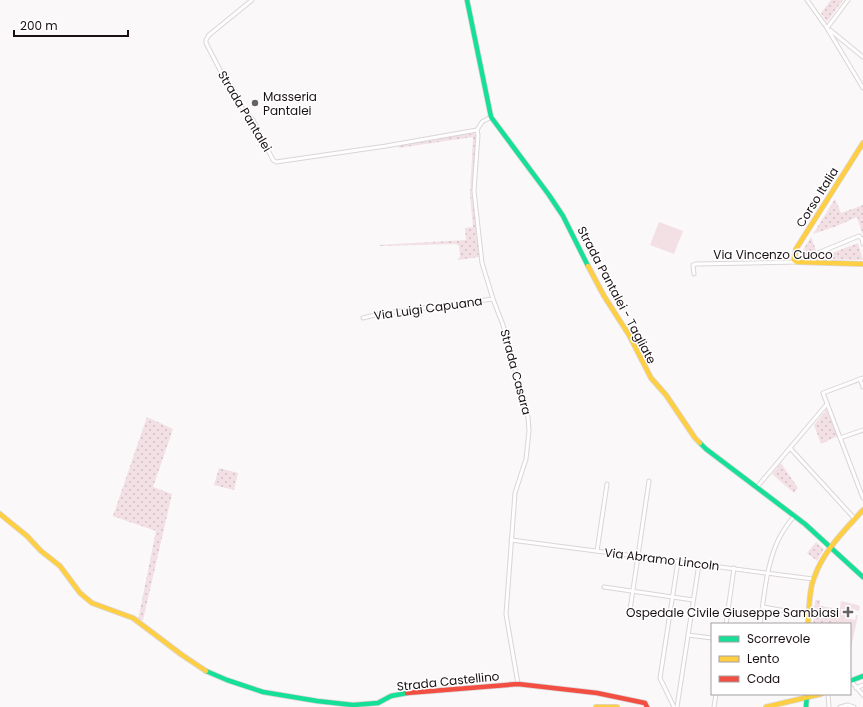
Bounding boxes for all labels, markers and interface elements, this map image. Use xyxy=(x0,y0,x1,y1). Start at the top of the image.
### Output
scale bar xyxy=(14,12,128,38)
text: 200 m xyxy=(20,17,58,34)
street label: Strada Pantalei xyxy=(214,67,276,155)
place label: Masseria Pantalei xyxy=(263,88,317,119)
marker: Masseria Pantalei xyxy=(250,98,260,108)
street label: Corso Italia xyxy=(792,164,842,230)
street label: Strada Pantalei - Tagliate xyxy=(573,223,661,367)
street label: Via Vincenzo Cuoco xyxy=(713,246,833,263)
street label: Via Luigi Capuana xyxy=(373,292,483,324)
street label: Strada Casara xyxy=(496,327,536,417)
street label: Via Abramo Lincoln xyxy=(603,544,721,574)
place label: Ospedale Civile Giuseppe Sambiasi xyxy=(626,604,839,621)
marker: Ospedale Civile Giuseppe Sambiasi xyxy=(842,606,854,618)
legend xyxy=(711,623,851,695)
text: Scorrevole xyxy=(747,630,810,647)
text: Lento xyxy=(747,650,780,667)
street label: Strada Castellino xyxy=(396,667,500,695)
text: Coda xyxy=(747,670,780,687)

